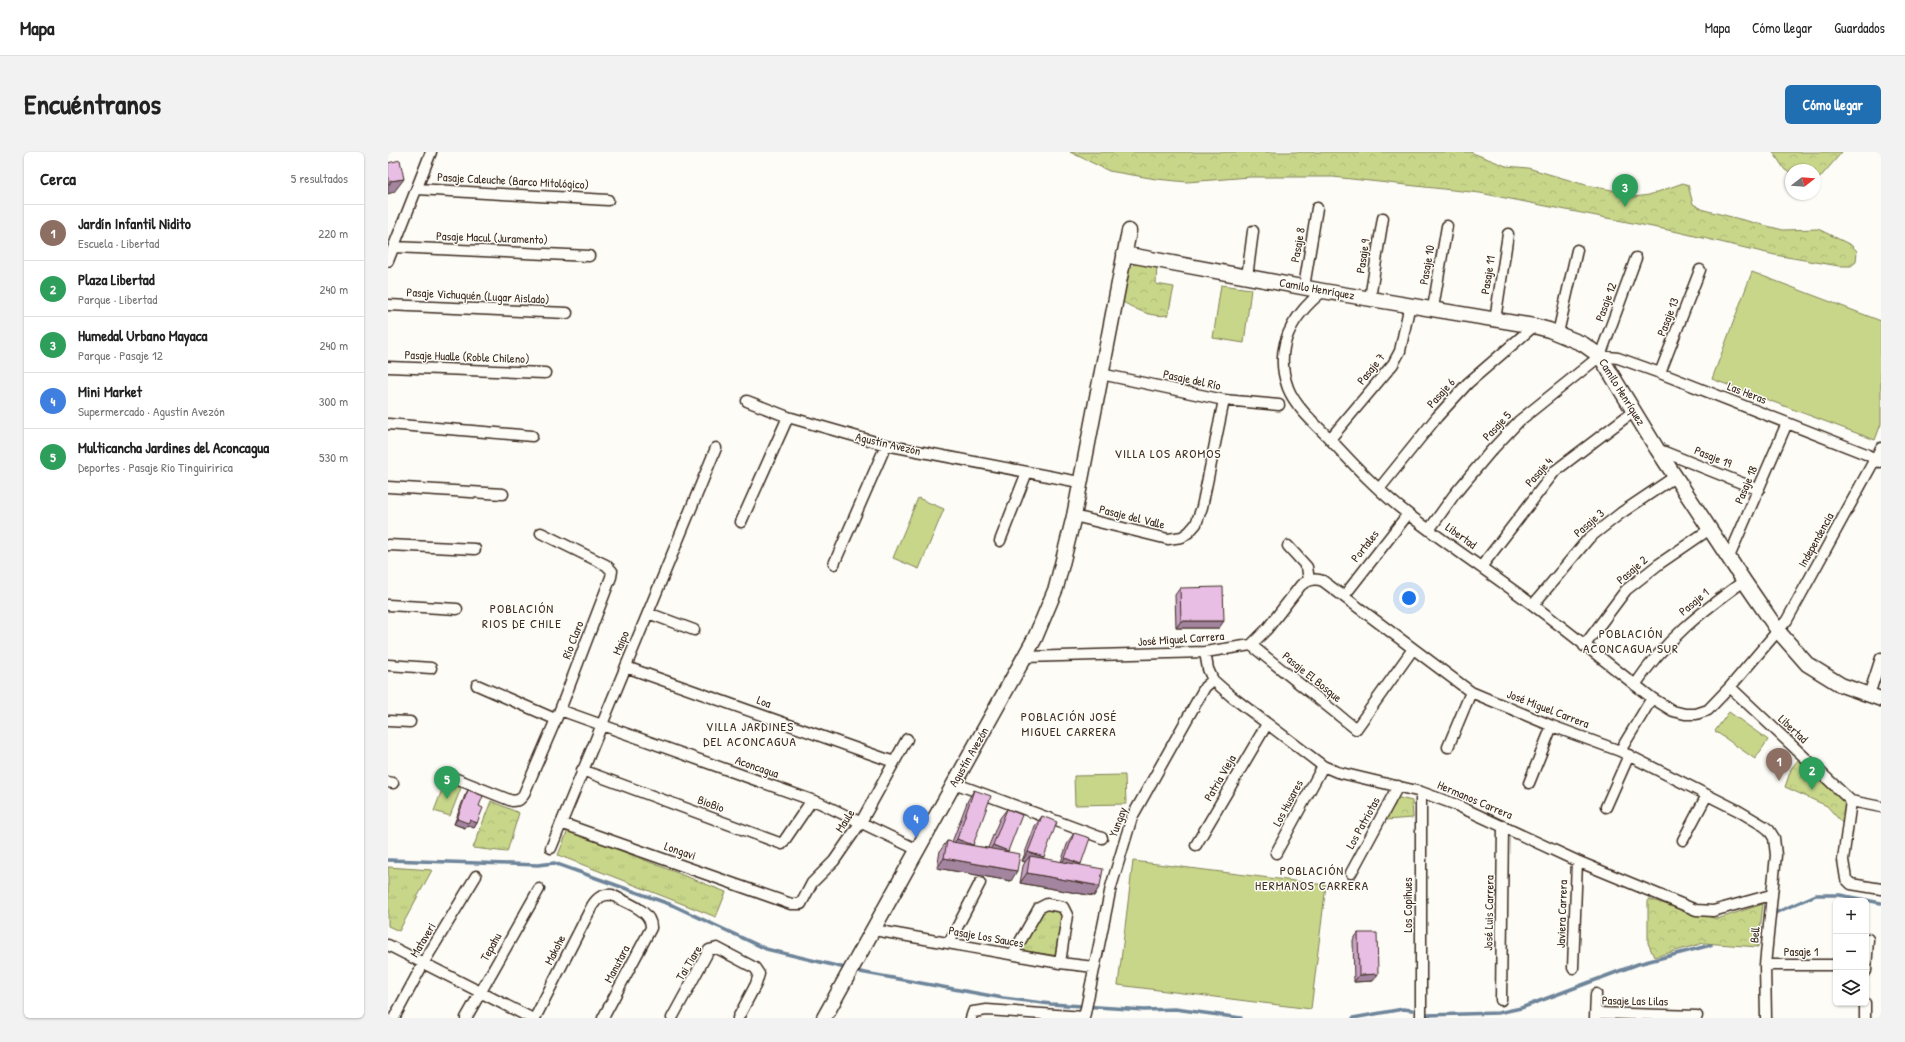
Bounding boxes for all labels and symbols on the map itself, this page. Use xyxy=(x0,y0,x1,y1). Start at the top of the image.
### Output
north arrow xyxy=(1785,164,1821,200)
street label: Pasaje Caleuche (Barco Mitológico) xyxy=(437,168,589,193)
pin: 3 xyxy=(1612,174,1638,207)
street label: Pasaje 8 xyxy=(1286,226,1309,264)
street label: Pasaje Macul (Juramento) xyxy=(436,227,548,248)
street label: Pasaje 9 xyxy=(1351,237,1374,274)
street label: Pasaje 10 xyxy=(1415,244,1438,286)
street label: Pasaje 11 xyxy=(1476,254,1499,295)
street label: Camilo Henríquez xyxy=(1278,274,1356,304)
street label: Pasaje 12 xyxy=(1591,280,1621,324)
street label: Pasaje Vichuquén (Lugar Aislado) xyxy=(406,283,550,308)
street label: Pasaje 13 xyxy=(1652,295,1683,338)
street label: Pasaje Hualle (Roble Chileno) xyxy=(404,346,530,367)
street label: Pasaje 7 xyxy=(1353,349,1389,388)
street label: Camilo Henríquez xyxy=(1595,355,1650,429)
street label: Pasaje del Río xyxy=(1162,365,1223,394)
street label: Pasaje 6 xyxy=(1423,374,1459,411)
street label: Las Heras xyxy=(1725,377,1770,408)
street label: Pasaje 5 xyxy=(1478,407,1515,444)
street label: Agustín Avezón xyxy=(854,428,922,459)
street label: Pasaje 19 xyxy=(1692,441,1735,472)
district label: VILLA LOS AROMOS xyxy=(1115,444,1221,462)
street label: Pasaje 4 xyxy=(1521,453,1557,490)
street label: Pasaje 18 xyxy=(1730,463,1761,506)
street label: Pasaje del Valle xyxy=(1098,500,1167,533)
street label: Pasaje 3 xyxy=(1570,505,1608,541)
street label: Independencia xyxy=(1794,509,1838,570)
street label: Libertad xyxy=(1442,518,1481,553)
street label: Portales xyxy=(1347,526,1383,565)
street label: Pasaje 2 xyxy=(1613,551,1651,588)
street label: Pasaje 1 xyxy=(1675,584,1712,619)
your location xyxy=(1399,588,1419,608)
district label: POBLACIÓN RIOS DE CHILE xyxy=(482,599,562,632)
street label: Río Claro xyxy=(557,618,588,661)
district label: POBLACIÓN ACONCAGUA SUR xyxy=(1583,624,1679,657)
street label: José Miguel Carrera xyxy=(1137,627,1225,650)
street label: Maipo xyxy=(608,628,633,657)
street label: Pasaje El Bosque xyxy=(1279,647,1346,706)
street label: José Miguel Carrera xyxy=(1505,685,1592,732)
street label: Loa xyxy=(755,691,774,712)
district label: POBLACIÓN JOSÉ MIGUEL CARRERA xyxy=(1021,707,1117,740)
street label: Libertad xyxy=(1775,710,1812,747)
district label: VILLA JARDINES DEL ACONCAGUA xyxy=(703,717,797,750)
street label: Agustín Avezón xyxy=(945,724,993,790)
pin: 1 xyxy=(1766,748,1792,781)
street label: Aconcagua xyxy=(733,751,781,782)
street label: Patria Vieja xyxy=(1199,751,1240,804)
pin: 2 xyxy=(1799,757,1825,790)
pin: 5 xyxy=(434,766,460,799)
street label: Los Husares xyxy=(1268,776,1307,829)
street label: Hermanos Carrera xyxy=(1435,776,1516,823)
street label: BioBio xyxy=(695,791,727,816)
street label: Los Patriotas xyxy=(1341,793,1384,852)
pin: 4 xyxy=(903,805,929,838)
street label: Yungay xyxy=(1104,805,1131,839)
street label: Maule xyxy=(831,806,859,836)
street label: Longavi xyxy=(662,837,698,864)
district label: POBLACIÓN HERMANOS CARRERA xyxy=(1255,861,1369,894)
street label: José Luis Carrera xyxy=(1479,875,1498,951)
street label: Los Copihues xyxy=(1399,877,1416,933)
street label: Javiera Carrera xyxy=(1552,879,1571,948)
street label: Mataveri xyxy=(406,919,440,960)
street label: Pasaje Los Sauces xyxy=(947,922,1025,952)
street label: Bell xyxy=(1745,925,1764,944)
street label: Tepahu xyxy=(476,929,505,964)
street label: Makohe xyxy=(540,932,569,968)
street label: Manutara xyxy=(600,942,634,986)
street label: Tai Tiare xyxy=(671,942,706,983)
street label: Pasaje 1 xyxy=(1784,943,1818,960)
street label: Pasaje Las Lilas xyxy=(1602,991,1669,1010)

